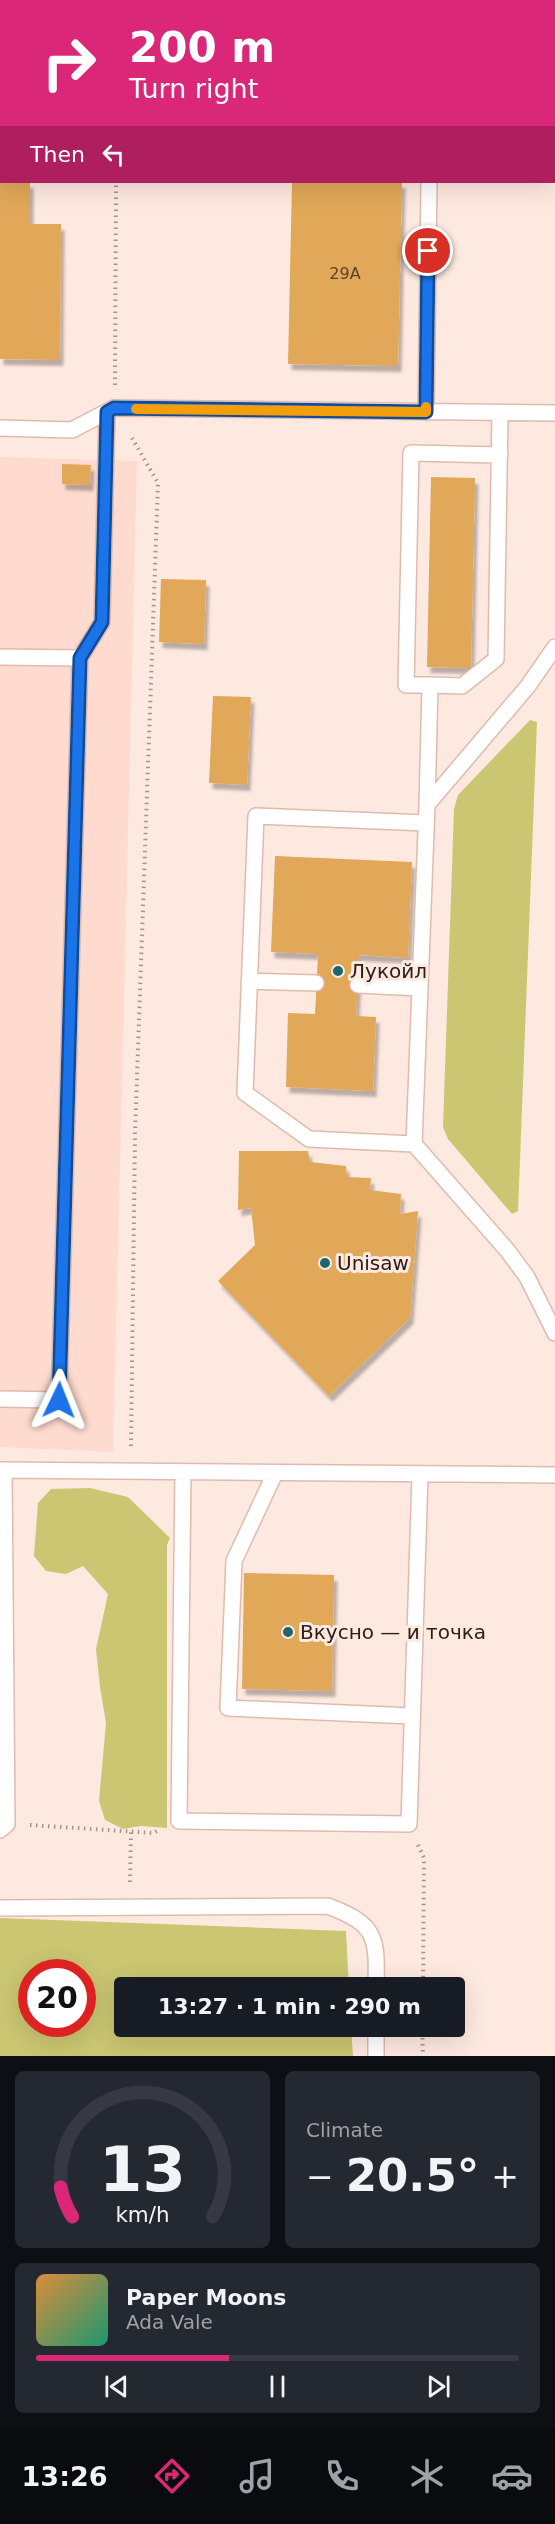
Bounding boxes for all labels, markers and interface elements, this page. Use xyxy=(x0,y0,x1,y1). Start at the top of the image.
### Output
text: 200 m xyxy=(129,23,275,72)
icon: right xyxy=(30,24,108,102)
text: Turn right xyxy=(129,73,258,104)
icon: left xyxy=(97,138,130,171)
text: Then xyxy=(30,142,85,167)
pin xyxy=(402,225,453,276)
icon: arrive xyxy=(411,234,444,267)
house number: 29А xyxy=(329,264,361,283)
place label: Лукойл xyxy=(350,959,427,983)
marker: Лукойл xyxy=(331,964,345,978)
place label: Unisaw xyxy=(337,1251,409,1275)
marker: Unisaw xyxy=(318,1256,332,1270)
position arrow xyxy=(27,1368,91,1432)
place label: Вкусно — и точка xyxy=(300,1620,486,1644)
marker: Вкусно — и точка xyxy=(281,1625,295,1639)
speed limit sign: 20 xyxy=(18,1959,96,2037)
text: 13:27 · 1 min · 290 m xyxy=(158,1994,421,2019)
text: Climate xyxy=(306,2118,383,2142)
text: 13 xyxy=(99,2133,186,2206)
text: 20.5° xyxy=(346,2149,479,2202)
text: − xyxy=(306,2157,334,2196)
text: + xyxy=(491,2157,519,2196)
text: km/h xyxy=(115,2202,170,2227)
text: Paper Moons xyxy=(126,2285,286,2310)
text: Ada Vale xyxy=(126,2310,213,2334)
icon: previous xyxy=(100,2370,133,2403)
icon: pause xyxy=(261,2370,294,2403)
icon: next xyxy=(422,2370,455,2403)
icon: directions xyxy=(151,2455,193,2497)
icon: music xyxy=(236,2455,278,2497)
icon: phone xyxy=(321,2455,363,2497)
icon: climate xyxy=(406,2455,448,2497)
icon: car xyxy=(491,2455,533,2497)
text: 13:26 xyxy=(22,2461,108,2492)

